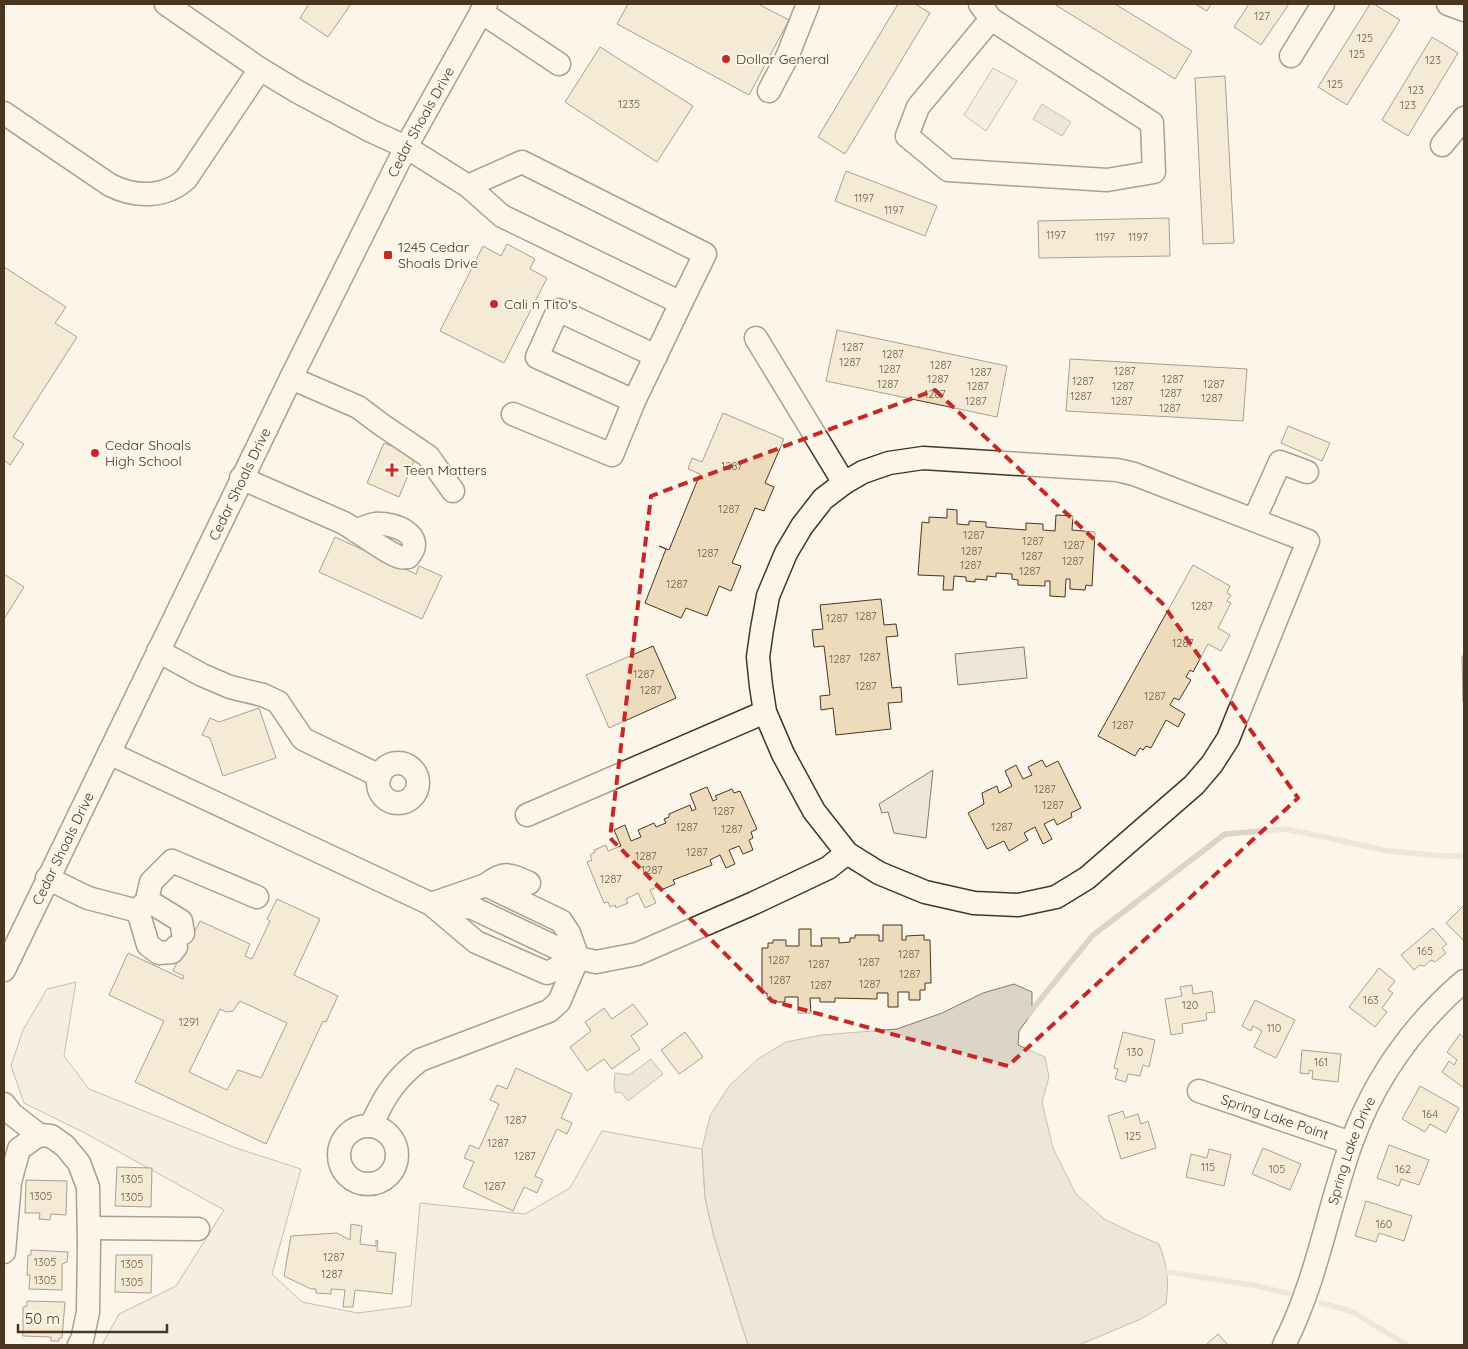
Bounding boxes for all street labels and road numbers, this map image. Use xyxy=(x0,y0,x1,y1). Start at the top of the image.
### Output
street label: Cedar Shoals Drive xyxy=(383,63,458,180)
street label: Cedar Shoals Drive xyxy=(205,425,275,544)
street label: Cedar Shoals Drive xyxy=(28,789,98,908)
street label: Spring Lake Point xyxy=(1218,1090,1331,1144)
street label: Spring Lake Drive xyxy=(1324,1093,1379,1207)

